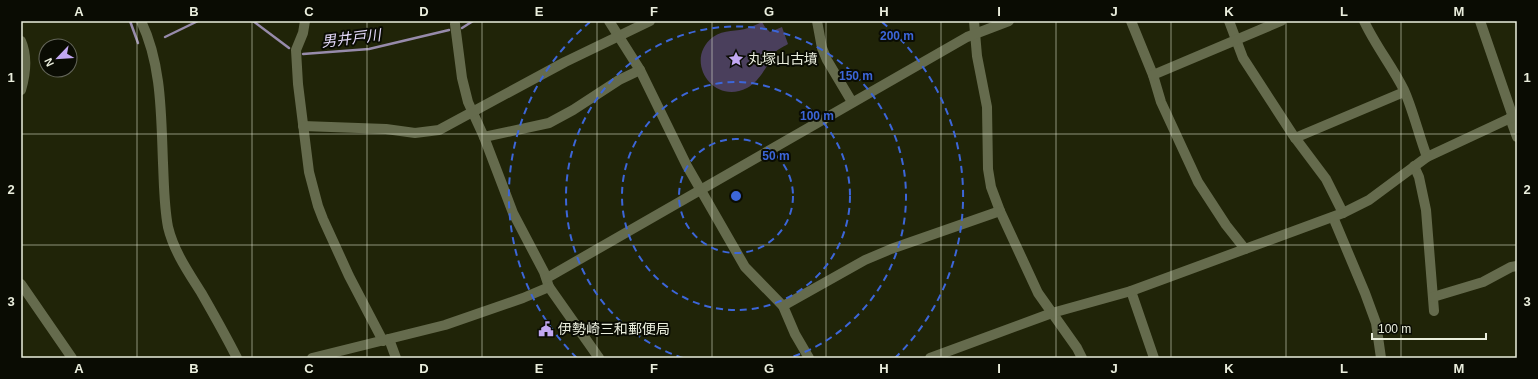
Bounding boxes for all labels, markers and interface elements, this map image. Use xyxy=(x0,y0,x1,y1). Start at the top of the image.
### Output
text: A xyxy=(74,4,84,19)
text: B xyxy=(189,4,199,19)
text: C xyxy=(304,4,314,19)
text: D xyxy=(419,4,429,19)
text: E xyxy=(535,4,544,19)
text: F xyxy=(650,4,658,19)
text: G xyxy=(764,4,774,19)
text: H xyxy=(879,4,889,19)
text: I xyxy=(997,4,1001,19)
text: J xyxy=(1110,4,1118,19)
text: K xyxy=(1224,4,1234,19)
text: L xyxy=(1340,4,1348,19)
text: M xyxy=(1454,4,1464,19)
water label: 男井戸川 xyxy=(320,26,384,50)
text: 200 m xyxy=(880,29,914,43)
north arrow xyxy=(38,38,78,78)
place icon: 丸塚山古墳 xyxy=(727,50,745,68)
place label: 丸塚山古墳 xyxy=(748,51,818,67)
text: N xyxy=(42,56,56,68)
text: 150 m xyxy=(839,69,873,83)
text: 1 xyxy=(7,70,15,85)
text: 1 xyxy=(1523,70,1531,85)
text: 100 m xyxy=(800,109,834,123)
text: 50 m xyxy=(762,149,790,163)
text: 2 xyxy=(7,182,15,197)
text: 2 xyxy=(1523,182,1531,197)
centre of rings xyxy=(729,189,743,203)
text: 3 xyxy=(7,294,15,309)
text: 3 xyxy=(1523,294,1531,309)
scale bar xyxy=(1372,315,1486,341)
public building icon: 伊勢崎三和郵便局 xyxy=(537,320,555,338)
place label: 伊勢崎三和郵便局 xyxy=(558,321,670,337)
text: 100 m xyxy=(1378,322,1411,336)
text: A xyxy=(74,361,84,376)
text: B xyxy=(189,361,199,376)
text: C xyxy=(304,361,314,376)
text: D xyxy=(419,361,429,376)
text: E xyxy=(535,361,544,376)
text: F xyxy=(650,361,658,376)
text: G xyxy=(764,361,774,376)
text: H xyxy=(879,361,889,376)
text: I xyxy=(997,361,1001,376)
text: J xyxy=(1110,361,1118,376)
text: K xyxy=(1224,361,1234,376)
text: L xyxy=(1340,361,1348,376)
text: M xyxy=(1454,361,1464,376)

